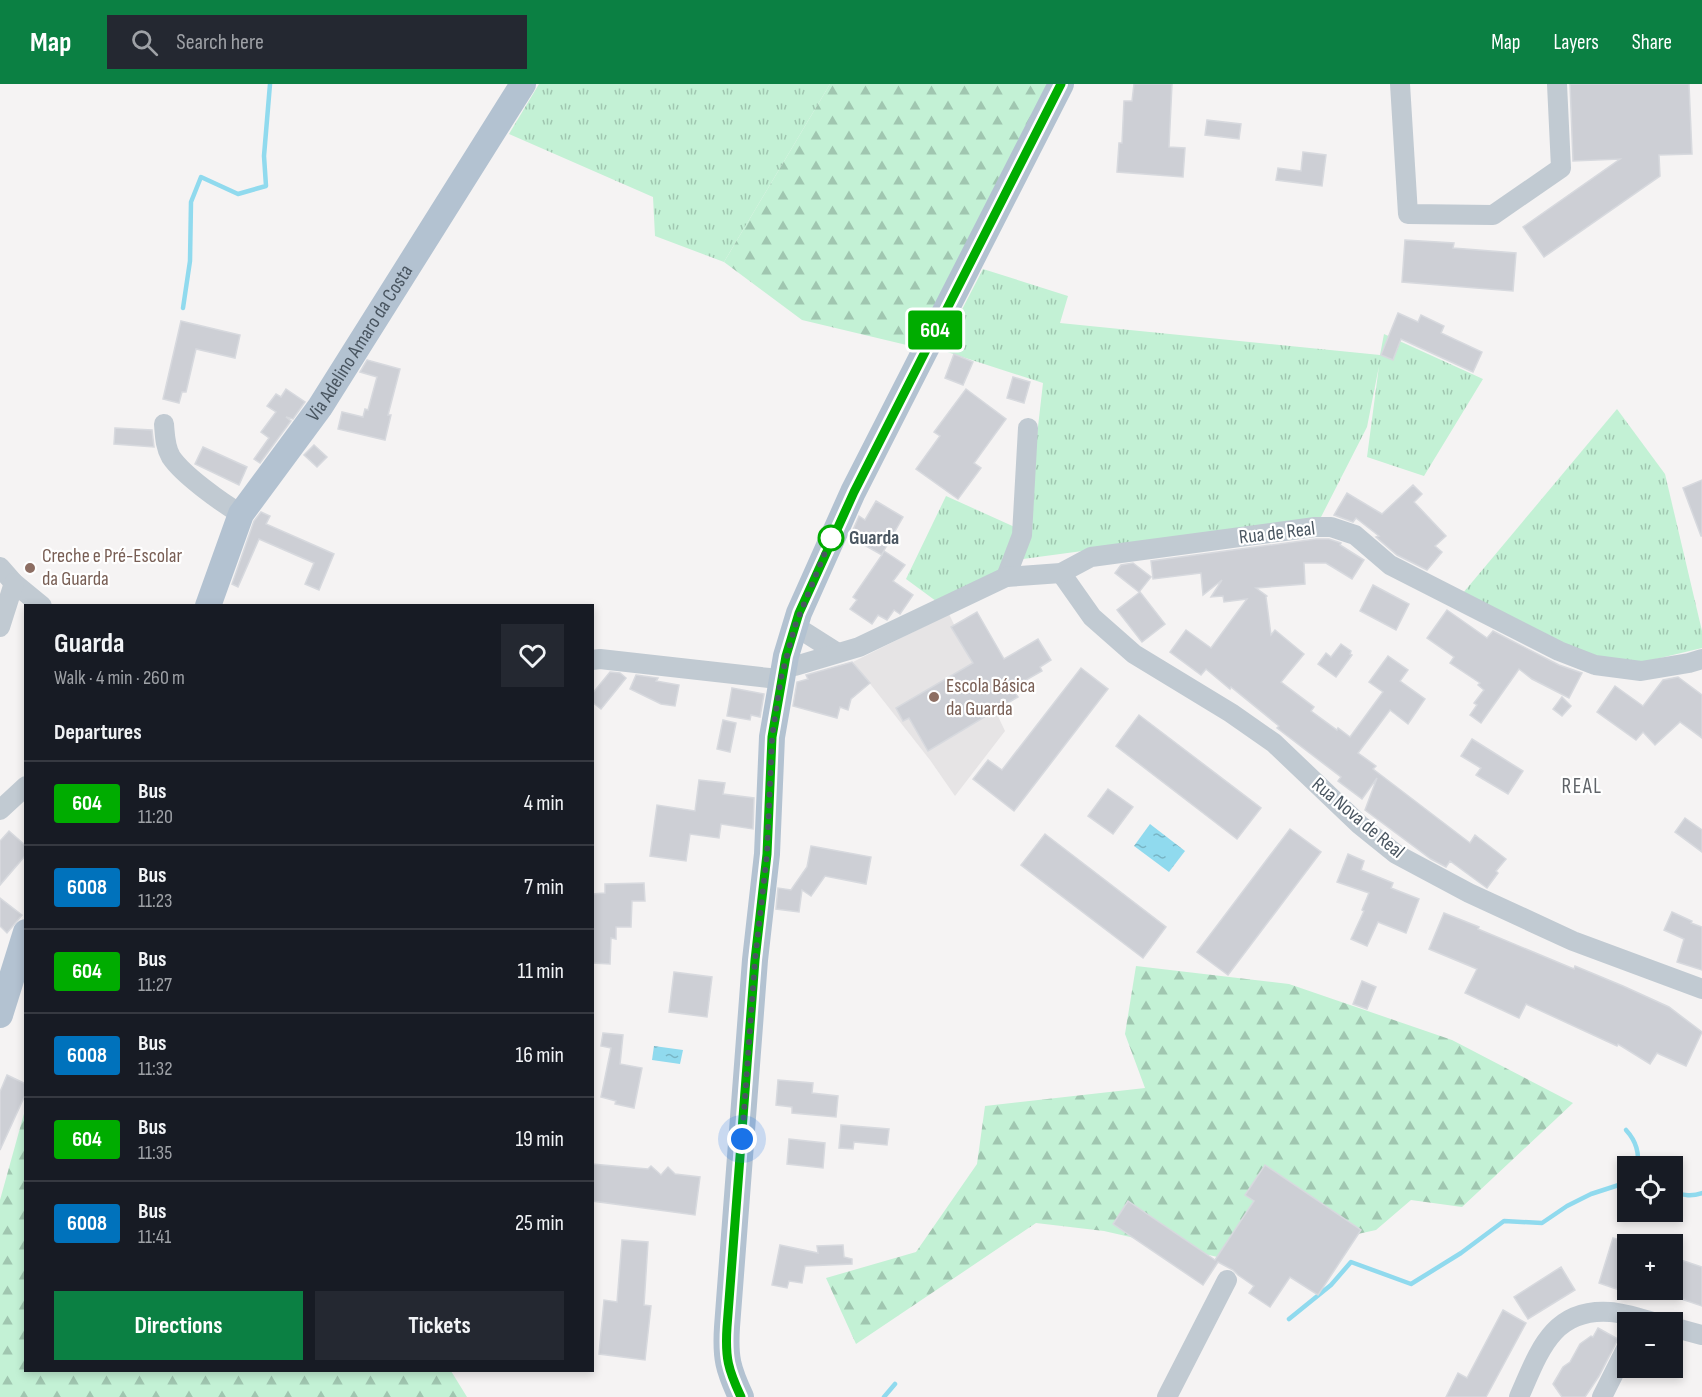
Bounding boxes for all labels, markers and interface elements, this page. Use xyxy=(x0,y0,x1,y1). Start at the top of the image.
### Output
search box xyxy=(107,15,527,69)
text: Map xyxy=(30,26,71,59)
icon: search xyxy=(128,26,161,59)
text: Search here xyxy=(176,29,264,56)
text: Map xyxy=(1491,30,1520,55)
text: Layers xyxy=(1553,30,1599,55)
text: Share xyxy=(1632,30,1672,55)
street label: Via Adelino Amaro da Costa xyxy=(301,260,418,426)
line badge: 604 xyxy=(900,310,970,350)
text: 604 xyxy=(920,318,950,343)
street label: Rua de Real xyxy=(1238,516,1316,550)
marker: Guarda xyxy=(818,525,844,551)
place label: Guarda xyxy=(849,526,899,550)
place label: Creche e Pré-Escolar da Guarda xyxy=(42,544,182,591)
marker: Creche e Pré-Escolar da Guarda xyxy=(23,561,37,575)
button: heart xyxy=(501,624,564,687)
text: Guarda xyxy=(54,627,124,660)
text: Walk · 4 min · 260 m xyxy=(54,666,185,690)
place label: Escola Básica da Guarda xyxy=(946,674,1035,721)
marker: Escola Básica da Guarda xyxy=(927,690,941,704)
text: Departures xyxy=(54,719,142,746)
street label: Rua Nova de Real xyxy=(1307,772,1409,864)
district label: REAL xyxy=(1562,774,1602,799)
text: Bus xyxy=(138,778,167,805)
text: 4 min xyxy=(524,790,564,817)
text: 604 xyxy=(72,791,102,816)
text: 11:20 xyxy=(138,805,173,829)
text: Bus xyxy=(138,862,167,889)
text: 7 min xyxy=(524,874,564,901)
text: 6008 xyxy=(67,875,107,900)
text: 11:23 xyxy=(138,889,172,913)
text: Bus xyxy=(138,946,167,973)
text: 11 min xyxy=(517,958,564,985)
text: 604 xyxy=(72,959,102,984)
text: 11:27 xyxy=(138,973,172,997)
text: Bus xyxy=(138,1030,167,1057)
text: 16 min xyxy=(516,1042,564,1069)
text: 6008 xyxy=(67,1043,107,1068)
text: 11:32 xyxy=(138,1057,172,1081)
text: Bus xyxy=(138,1114,167,1141)
your location xyxy=(727,1124,757,1154)
text: 19 min xyxy=(515,1126,564,1153)
text: 604 xyxy=(72,1127,102,1152)
text: 11:35 xyxy=(138,1141,172,1165)
map controls xyxy=(1617,1156,1683,1378)
button: locate xyxy=(1617,1156,1683,1222)
text: Bus xyxy=(138,1198,167,1225)
text: 25 min xyxy=(515,1210,564,1237)
text: 6008 xyxy=(67,1211,107,1236)
text: 11:41 xyxy=(138,1225,171,1249)
button: + xyxy=(1617,1234,1683,1300)
button: Directions xyxy=(54,1291,303,1360)
button: Tickets xyxy=(315,1291,564,1360)
button: − xyxy=(1617,1312,1683,1378)

